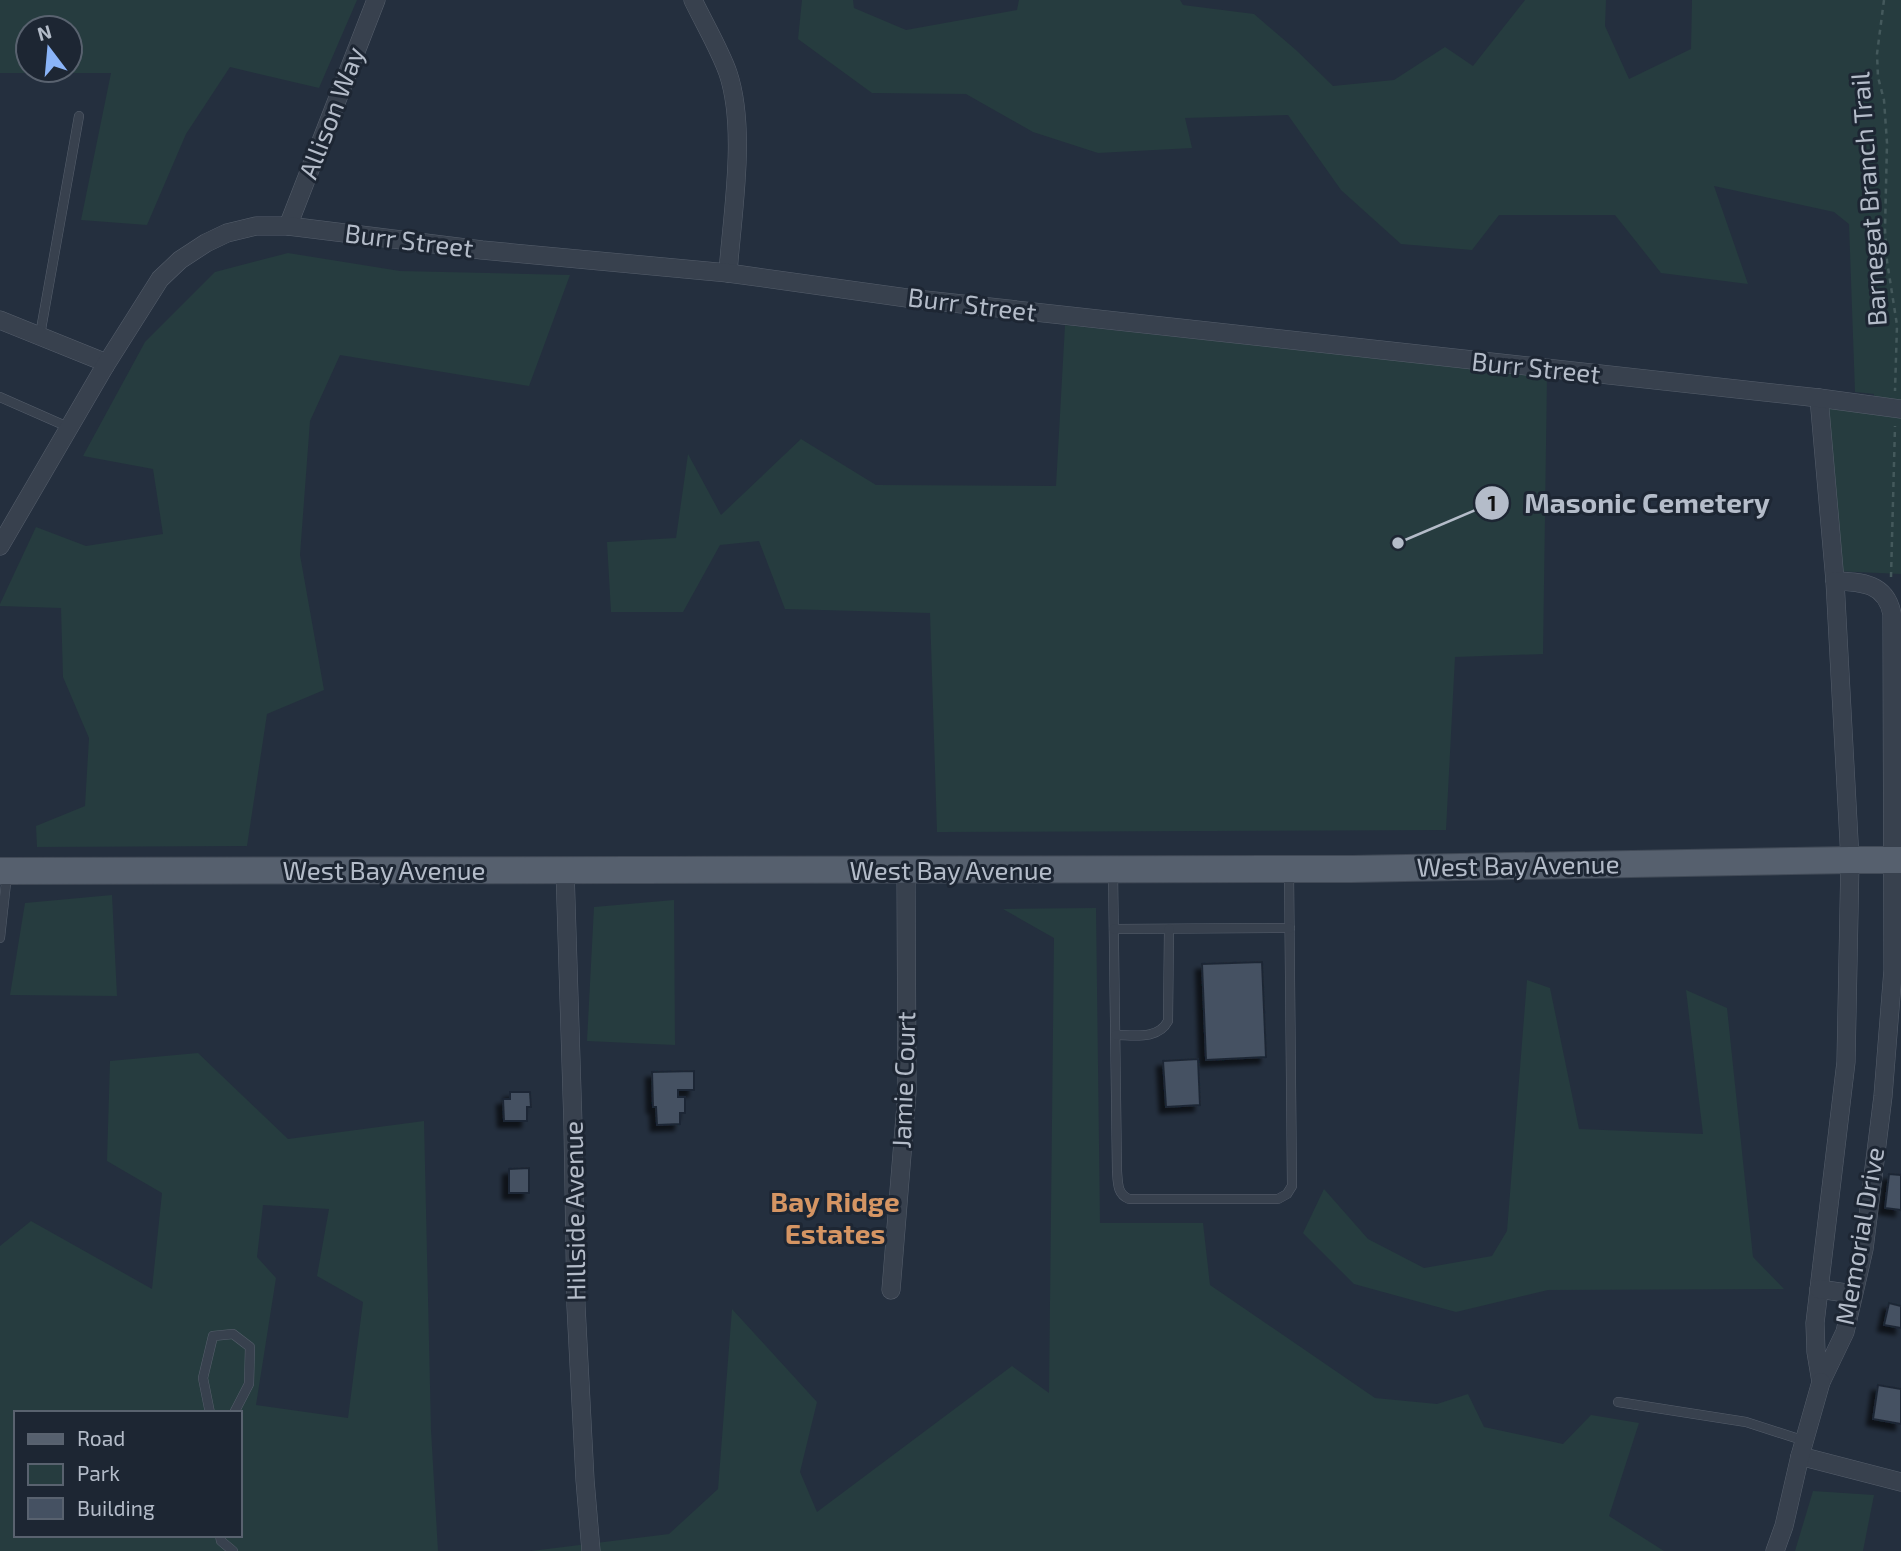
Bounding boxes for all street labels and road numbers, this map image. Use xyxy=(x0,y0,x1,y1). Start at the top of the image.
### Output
street label: Allison Way xyxy=(291,42,370,183)
street label: Barnegat Branch Trail xyxy=(1843,71,1892,327)
street label: Burr Street xyxy=(343,216,475,263)
street label: Burr Street xyxy=(906,280,1038,327)
street label: Burr Street xyxy=(1470,344,1602,389)
street label: West Bay Avenue xyxy=(1416,847,1620,882)
street label: West Bay Avenue xyxy=(283,854,485,885)
street label: West Bay Avenue xyxy=(850,854,1052,885)
street label: Jamie Court xyxy=(885,1011,920,1149)
street label: Hillside Avenue xyxy=(556,1121,591,1301)
street label: Memorial Drive xyxy=(1828,1144,1889,1327)

